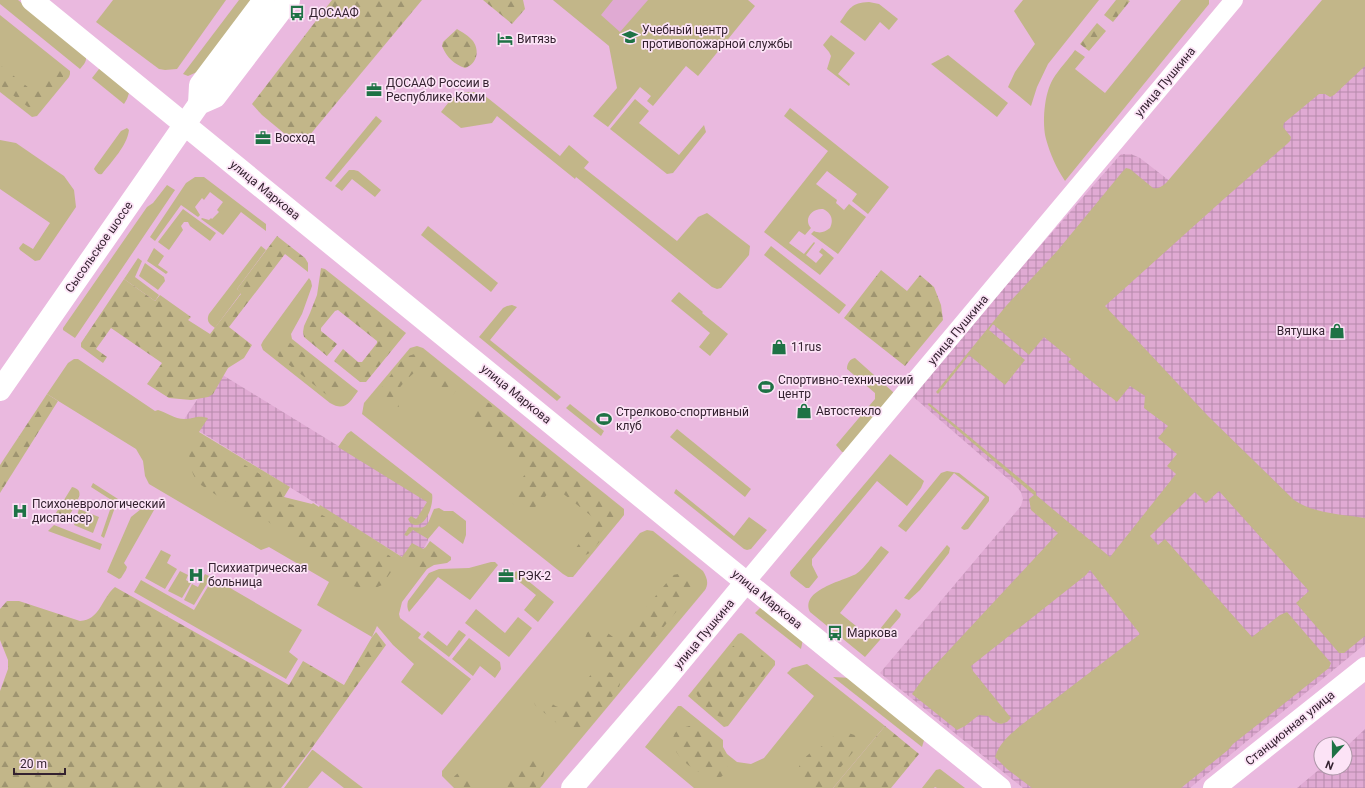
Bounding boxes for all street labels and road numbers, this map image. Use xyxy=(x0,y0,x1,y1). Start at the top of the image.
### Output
street label: улица Пушкина xyxy=(1132,44,1198,120)
street label: улица Маркова xyxy=(227,157,303,223)
street label: Сысольское шоссе xyxy=(62,199,136,295)
street label: улица Пушкина xyxy=(925,292,991,368)
street label: улица Маркова xyxy=(478,361,554,427)
street label: улица Маркова xyxy=(729,566,805,632)
street label: улица Пушкина xyxy=(671,596,737,672)
street label: Станционная улица xyxy=(1243,688,1337,768)

